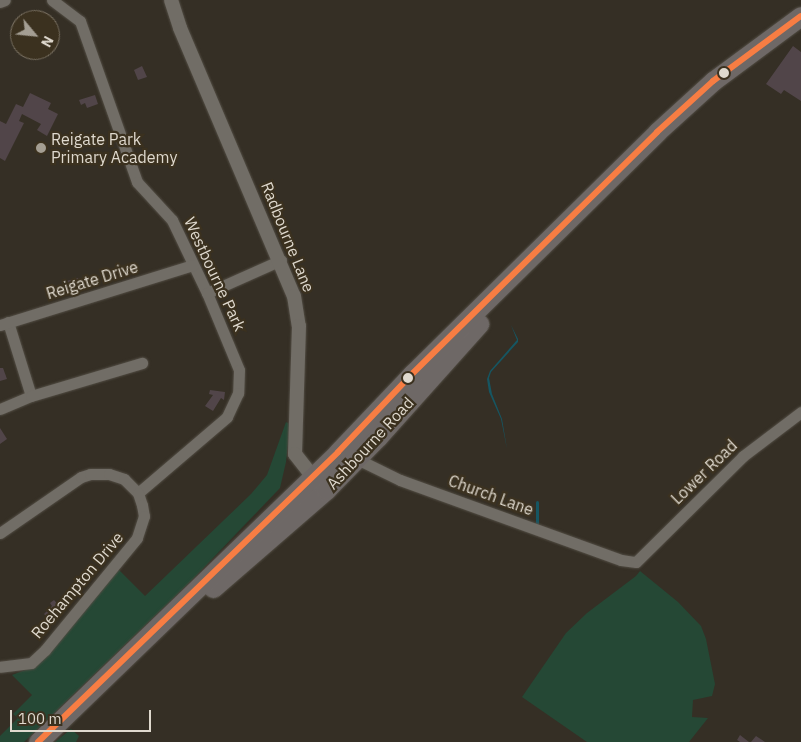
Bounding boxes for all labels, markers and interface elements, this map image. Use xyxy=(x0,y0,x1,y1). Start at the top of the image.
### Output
north arrow xyxy=(10,10,60,60)
text: N xyxy=(37,33,58,50)
unlabelled marker xyxy=(719,68,729,78)
place label: Reigate Park Primary Academy xyxy=(51,129,177,167)
marker: Reigate Park Primary Academy xyxy=(35,142,47,154)
street label: Radbourne Lane xyxy=(257,179,319,295)
street label: Westbourne Park xyxy=(180,214,250,334)
street label: Reigate Drive xyxy=(44,257,140,303)
unlabelled marker xyxy=(403,373,413,383)
street label: Ashbourne Road xyxy=(322,393,418,493)
street label: Lower Road xyxy=(667,436,741,508)
street label: Church Lane xyxy=(446,471,536,519)
street label: Roehampton Drive xyxy=(27,528,127,642)
scale bar xyxy=(12,700,154,732)
text: 100 m xyxy=(18,709,62,728)

